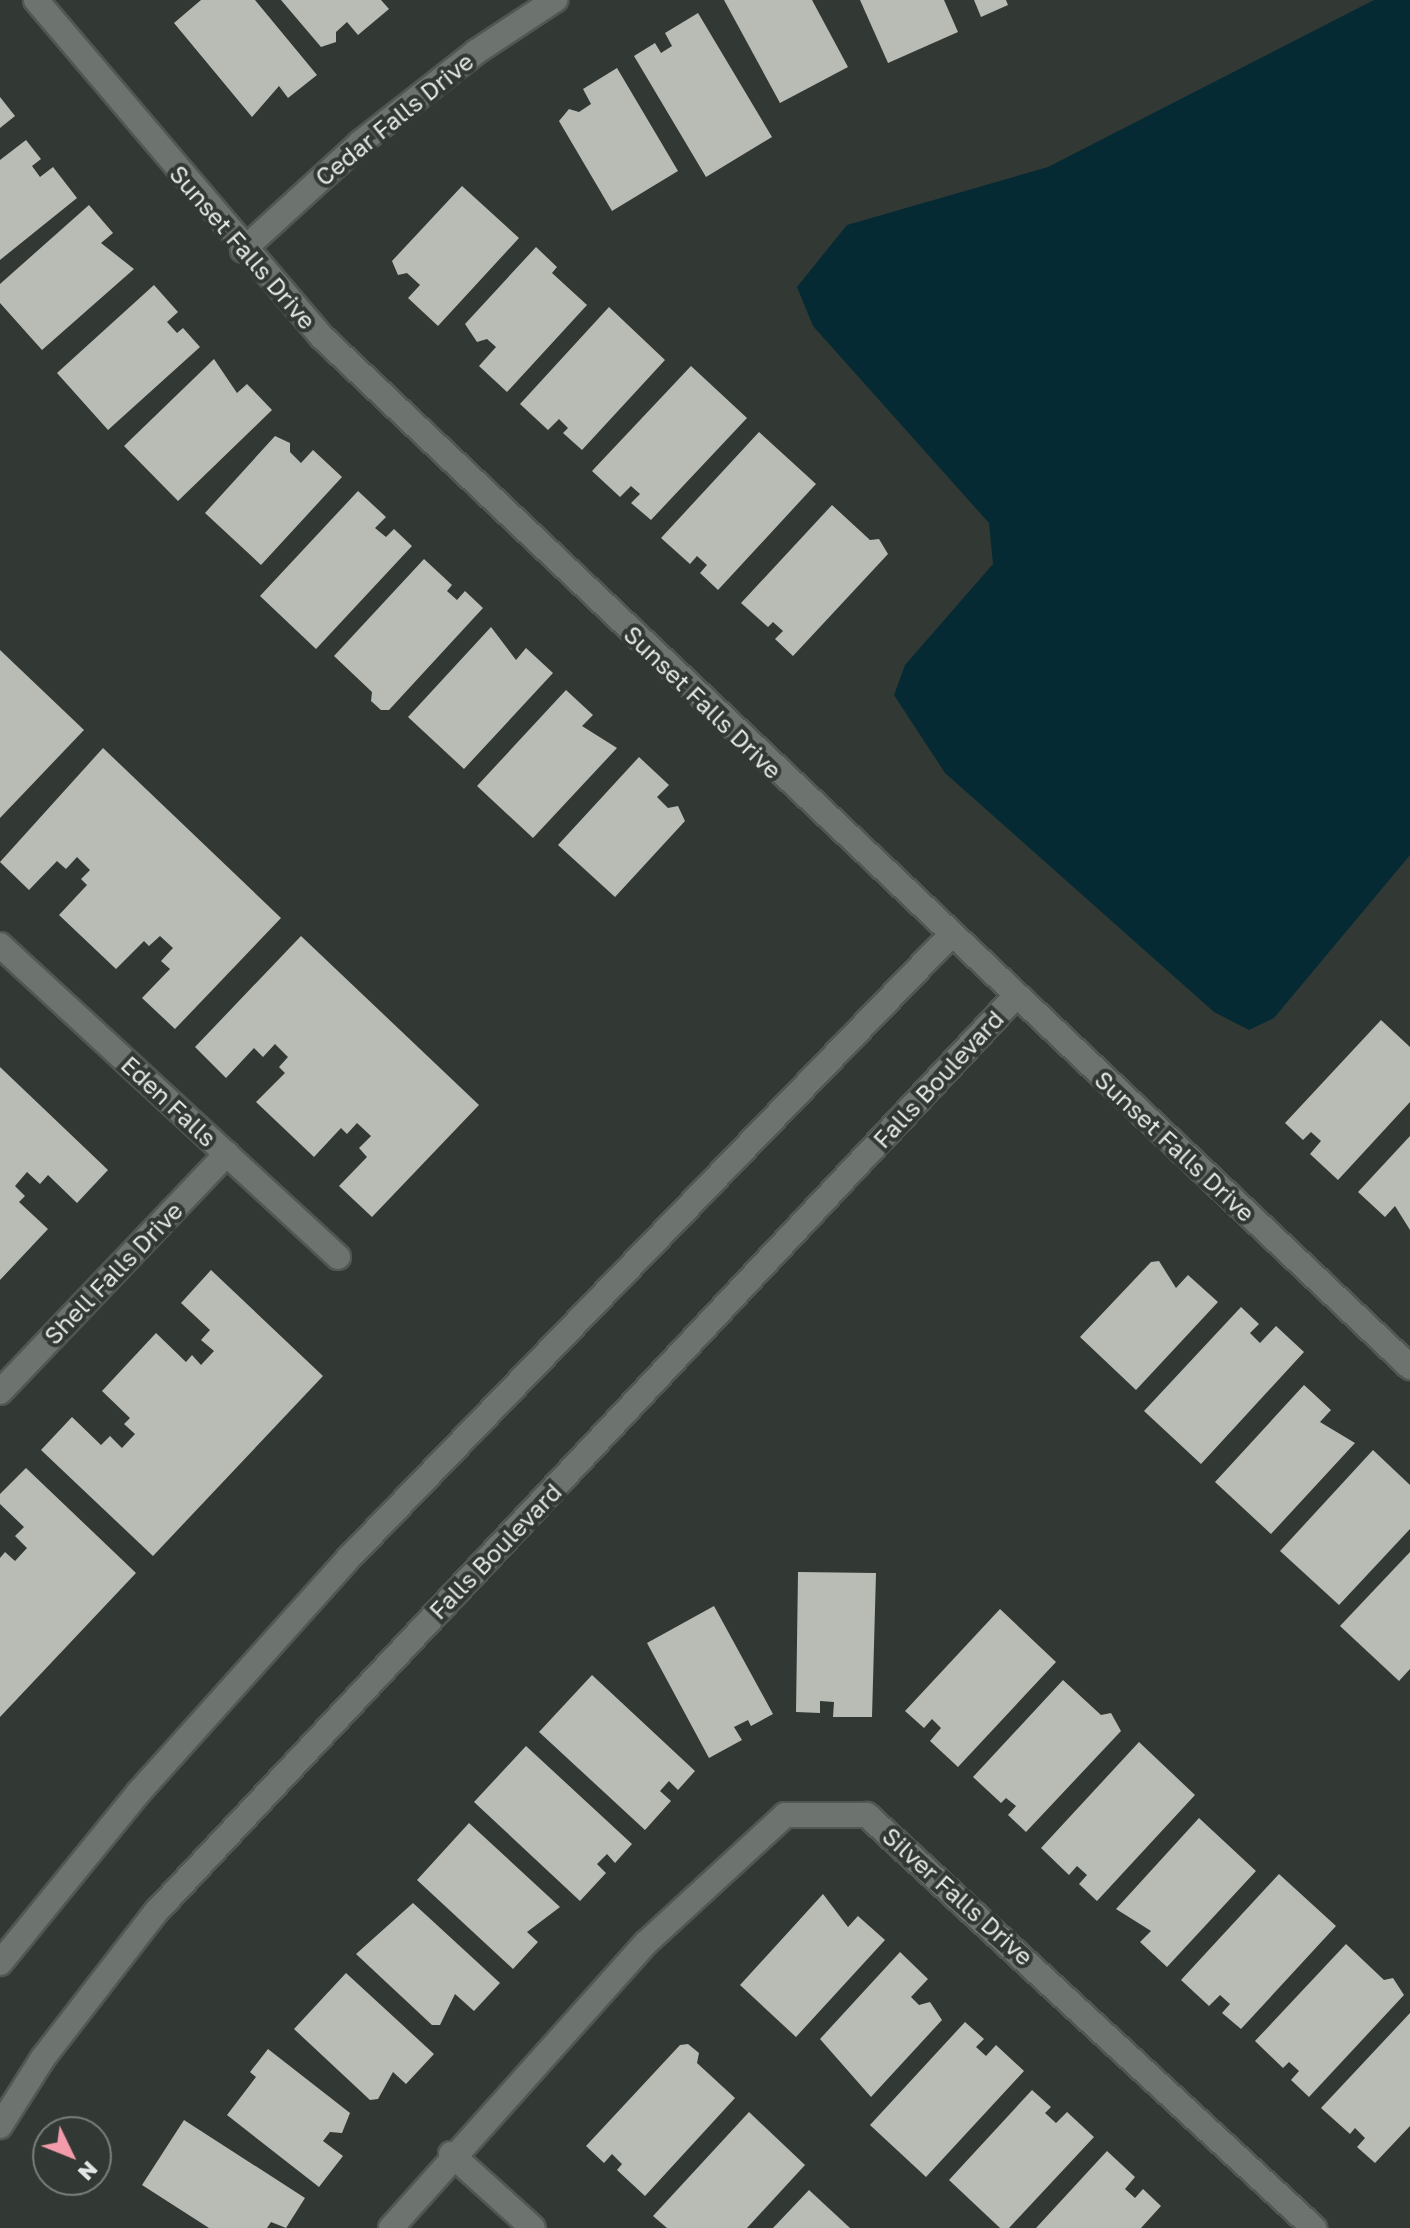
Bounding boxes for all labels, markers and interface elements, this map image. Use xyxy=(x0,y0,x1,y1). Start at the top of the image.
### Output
street label: Cedar Falls Drive xyxy=(309,47,479,191)
street label: Sunset Falls Drive xyxy=(164,159,322,335)
street label: Sunset Falls Drive xyxy=(618,619,788,785)
street label: Falls Boulevard xyxy=(867,1004,1009,1154)
street label: Eden Falls xyxy=(116,1050,222,1152)
street label: Sunset Falls Drive xyxy=(1089,1065,1261,1227)
street label: Shell Falls Drive xyxy=(38,1196,188,1350)
street label: Falls Boulevard xyxy=(423,1477,567,1625)
street label: Silver Falls Drive xyxy=(877,1821,1039,1971)
north arrow xyxy=(32,2116,112,2196)
text: N xyxy=(73,2156,104,2187)

